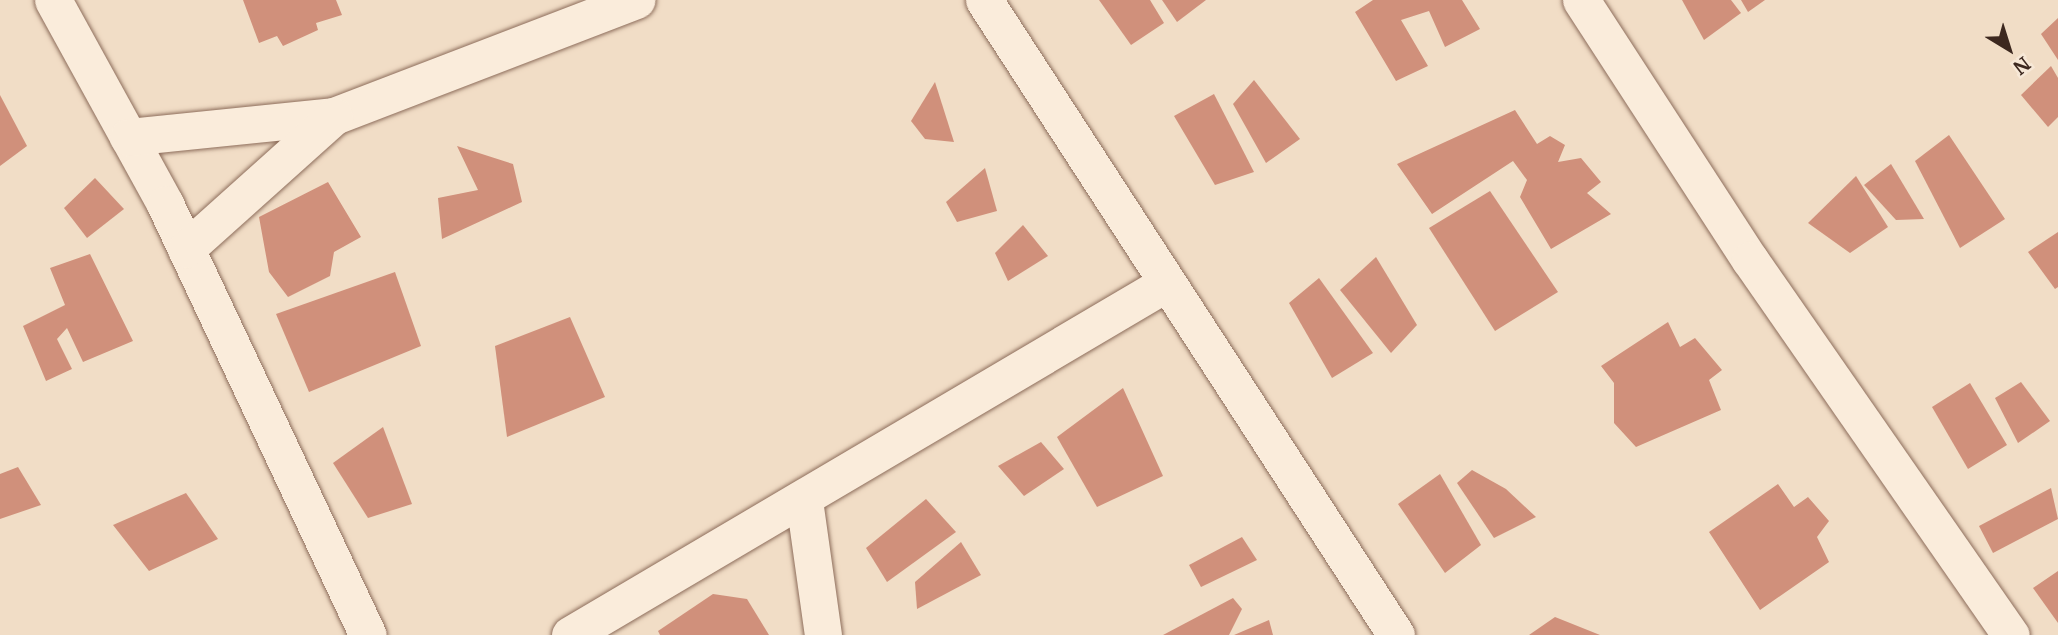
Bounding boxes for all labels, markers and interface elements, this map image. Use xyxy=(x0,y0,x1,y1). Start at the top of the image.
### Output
north arrow xyxy=(1974,14,2044,84)
text: N xyxy=(2009,51,2035,80)

